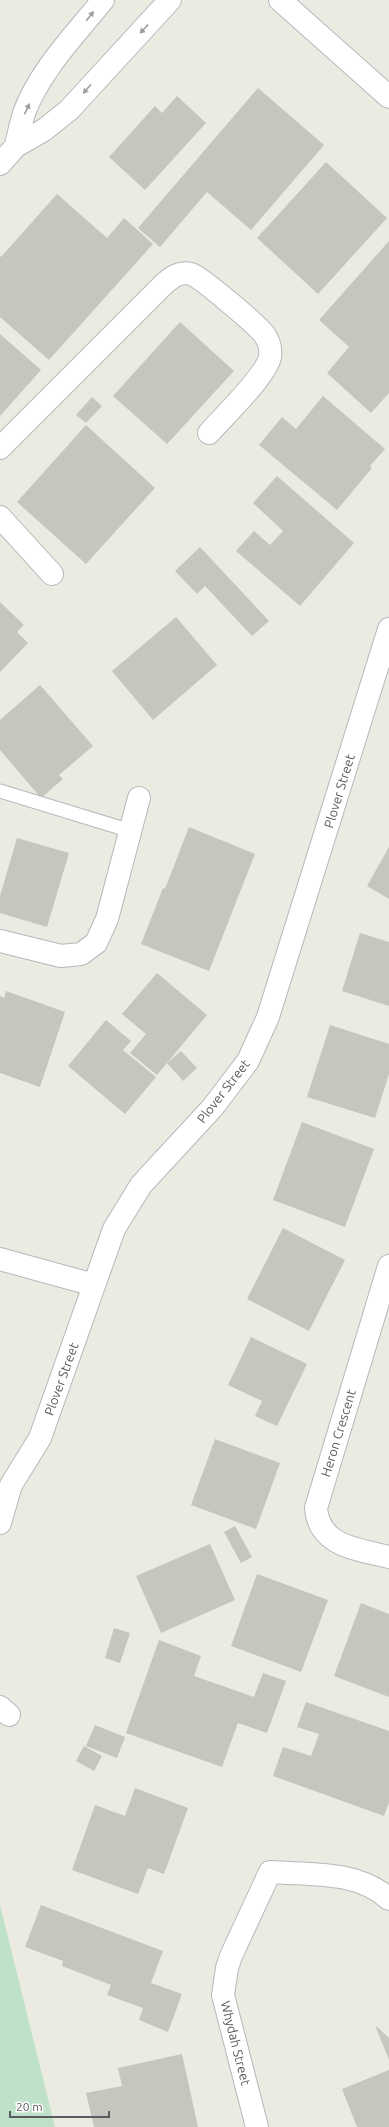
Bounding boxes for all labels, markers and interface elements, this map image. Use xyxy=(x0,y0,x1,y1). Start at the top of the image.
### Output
one-way arrow xyxy=(85,11,94,22)
one-way arrow xyxy=(139,24,148,34)
one-way arrow xyxy=(83,84,92,94)
one-way arrow xyxy=(24,103,30,114)
street label: Plover Street xyxy=(321,752,357,830)
street label: Plover Street xyxy=(194,1057,252,1125)
street label: Plover Street xyxy=(41,1341,81,1417)
street label: Heron Crescent xyxy=(318,1388,358,1478)
street label: Whydah Street xyxy=(219,1999,253,2087)
scale bar xyxy=(10,2093,109,2119)
text: 20 m xyxy=(16,2100,43,2113)

